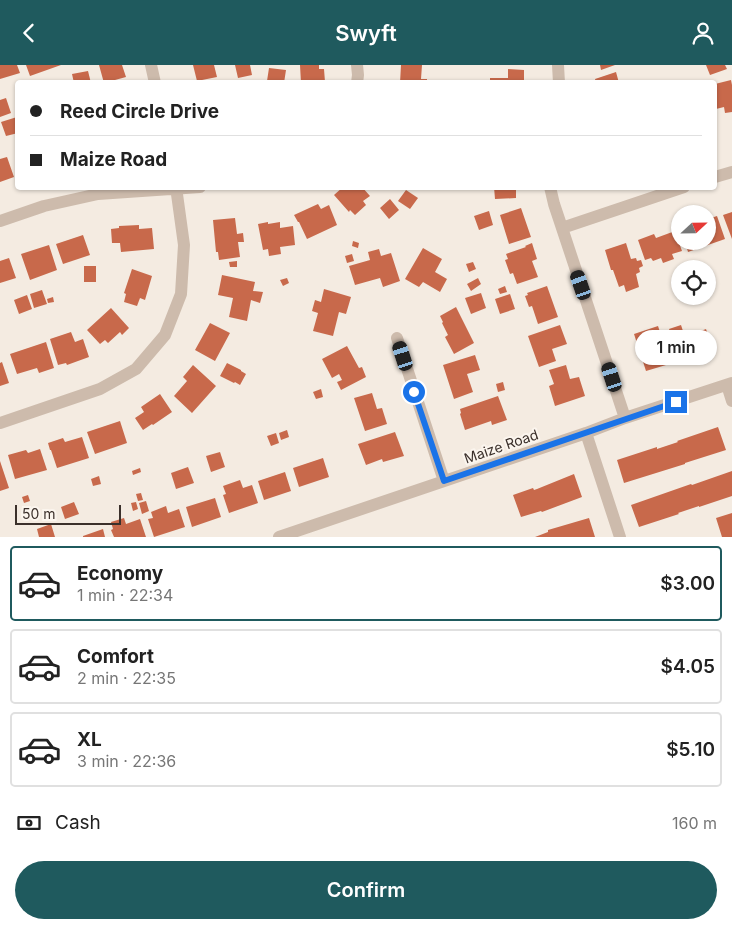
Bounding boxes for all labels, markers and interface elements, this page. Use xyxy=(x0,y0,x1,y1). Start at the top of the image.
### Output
icon: back xyxy=(15,19,43,47)
icon: person xyxy=(689,19,717,47)
text: Swyft xyxy=(335,20,397,46)
text: Reed Circle Drive xyxy=(60,100,219,123)
text: Maize Road xyxy=(60,148,167,171)
north arrow xyxy=(671,205,716,250)
map controls xyxy=(671,205,716,305)
button: locate xyxy=(671,260,716,305)
car xyxy=(569,268,592,302)
callout: 1 min xyxy=(635,329,717,365)
text: 1 min xyxy=(656,337,696,357)
car xyxy=(391,339,414,373)
car xyxy=(600,360,623,394)
route start xyxy=(403,381,425,403)
route end xyxy=(665,391,687,413)
street label: Maize Road xyxy=(462,425,540,467)
scale bar xyxy=(15,502,121,525)
text: 50 m xyxy=(22,505,56,522)
icon: car xyxy=(17,561,62,606)
text: Economy xyxy=(77,562,163,585)
text: $3.00 xyxy=(660,572,715,595)
text: 1 min · 22:34 xyxy=(77,585,173,605)
icon: car xyxy=(17,644,62,689)
text: Comfort xyxy=(77,645,154,668)
text: $4.05 xyxy=(661,655,715,678)
text: 2 min · 22:35 xyxy=(77,668,176,688)
icon: car xyxy=(17,727,62,772)
text: XL xyxy=(77,728,102,751)
text: $5.10 xyxy=(666,738,715,761)
text: 3 min · 22:36 xyxy=(77,751,176,771)
icon: cash xyxy=(15,809,43,837)
text: Cash xyxy=(55,811,101,834)
text: 160 m xyxy=(672,813,717,833)
button: Confirm xyxy=(15,861,717,919)

